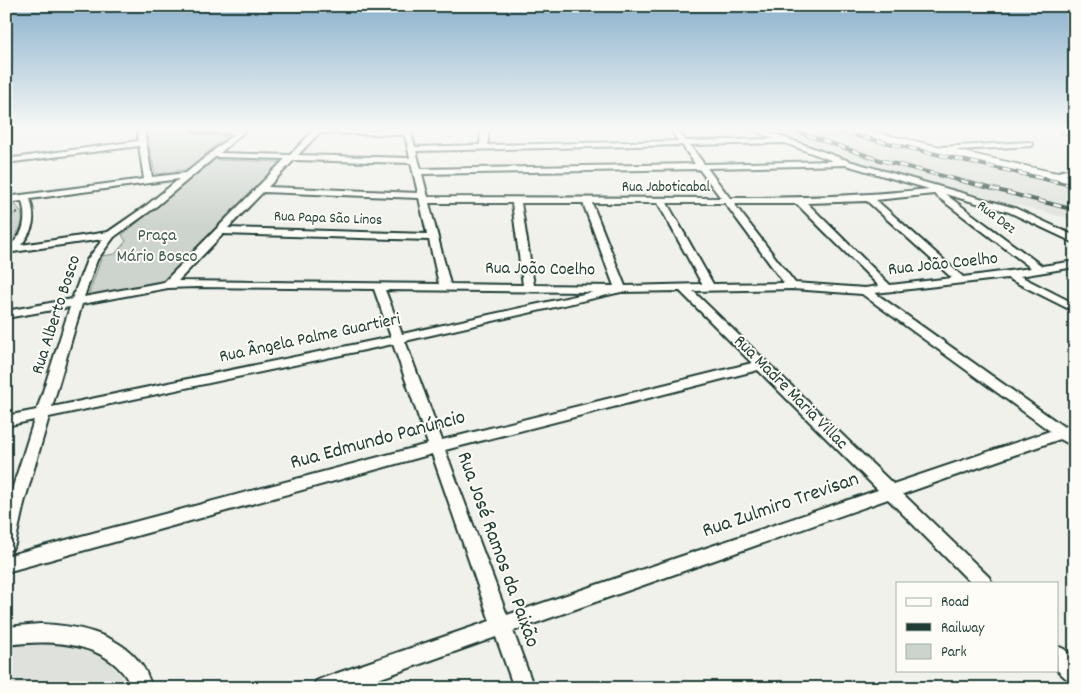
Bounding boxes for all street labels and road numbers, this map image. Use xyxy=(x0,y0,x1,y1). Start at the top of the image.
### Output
street label: Rua Jaboticabal xyxy=(622,177,711,199)
street label: Rua Dez xyxy=(972,196,1021,240)
street label: Rua Papa São Linos xyxy=(273,206,383,232)
street label: Rua João Coelho xyxy=(887,247,999,283)
street label: Rua Alberto Bosco xyxy=(26,252,88,378)
street label: Rua João Coelho xyxy=(485,257,595,283)
street label: Rua Ângela Palme Guartieri xyxy=(217,308,403,370)
street label: Rua Madre Maria Villac xyxy=(727,330,853,456)
street label: Rua Edmundo Panúncio xyxy=(287,403,469,479)
street label: Rua José Ramos da Paixão xyxy=(448,448,546,652)
street label: Rua Zulmiro Trevisan xyxy=(699,465,863,547)

